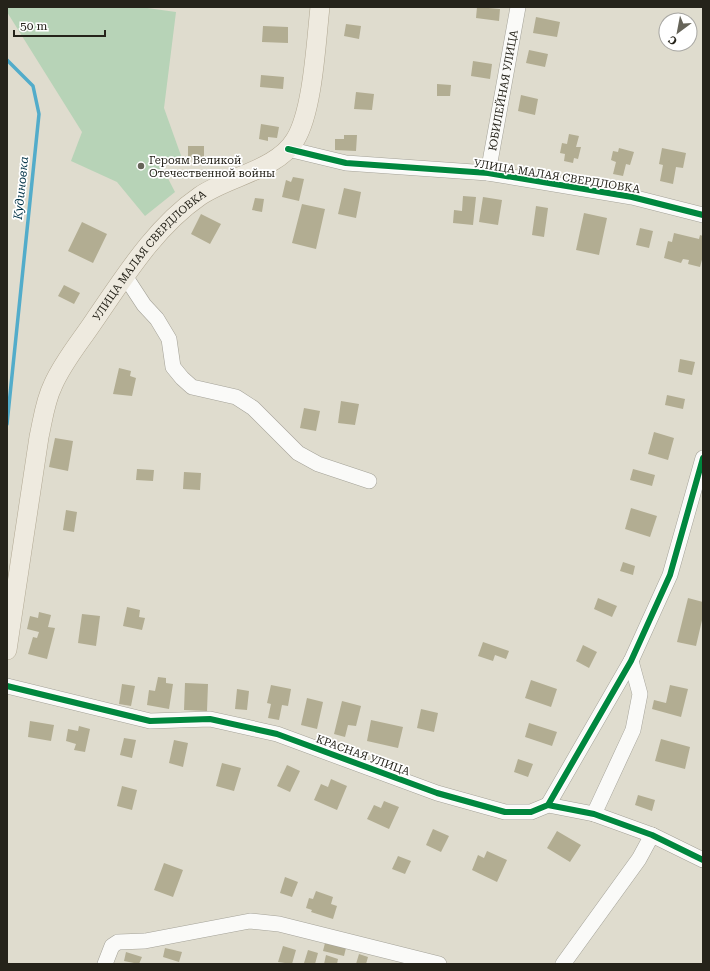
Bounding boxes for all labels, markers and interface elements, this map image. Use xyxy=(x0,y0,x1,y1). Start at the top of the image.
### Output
scale bar xyxy=(14,12,105,38)
north arrow xyxy=(658,12,698,52)
text: 50 m xyxy=(20,19,47,33)
street label: ЮБИЛЕЙНАЯ УЛИЦА xyxy=(486,29,521,152)
text: С xyxy=(666,32,680,48)
place label: Героям Великой Отечественной войны xyxy=(149,154,275,180)
water label: Кудиновка xyxy=(11,156,31,221)
street label: УЛИЦА МАЛАЯ СВЕРДЛОВКА xyxy=(473,157,641,196)
marker: Героям Великой Отечественной войны xyxy=(136,161,146,171)
street label: УЛИЦА МАЛАЯ СВЕРДЛОВКА xyxy=(90,188,209,323)
street label: КРАСНАЯ УЛИЦА xyxy=(314,732,412,779)

